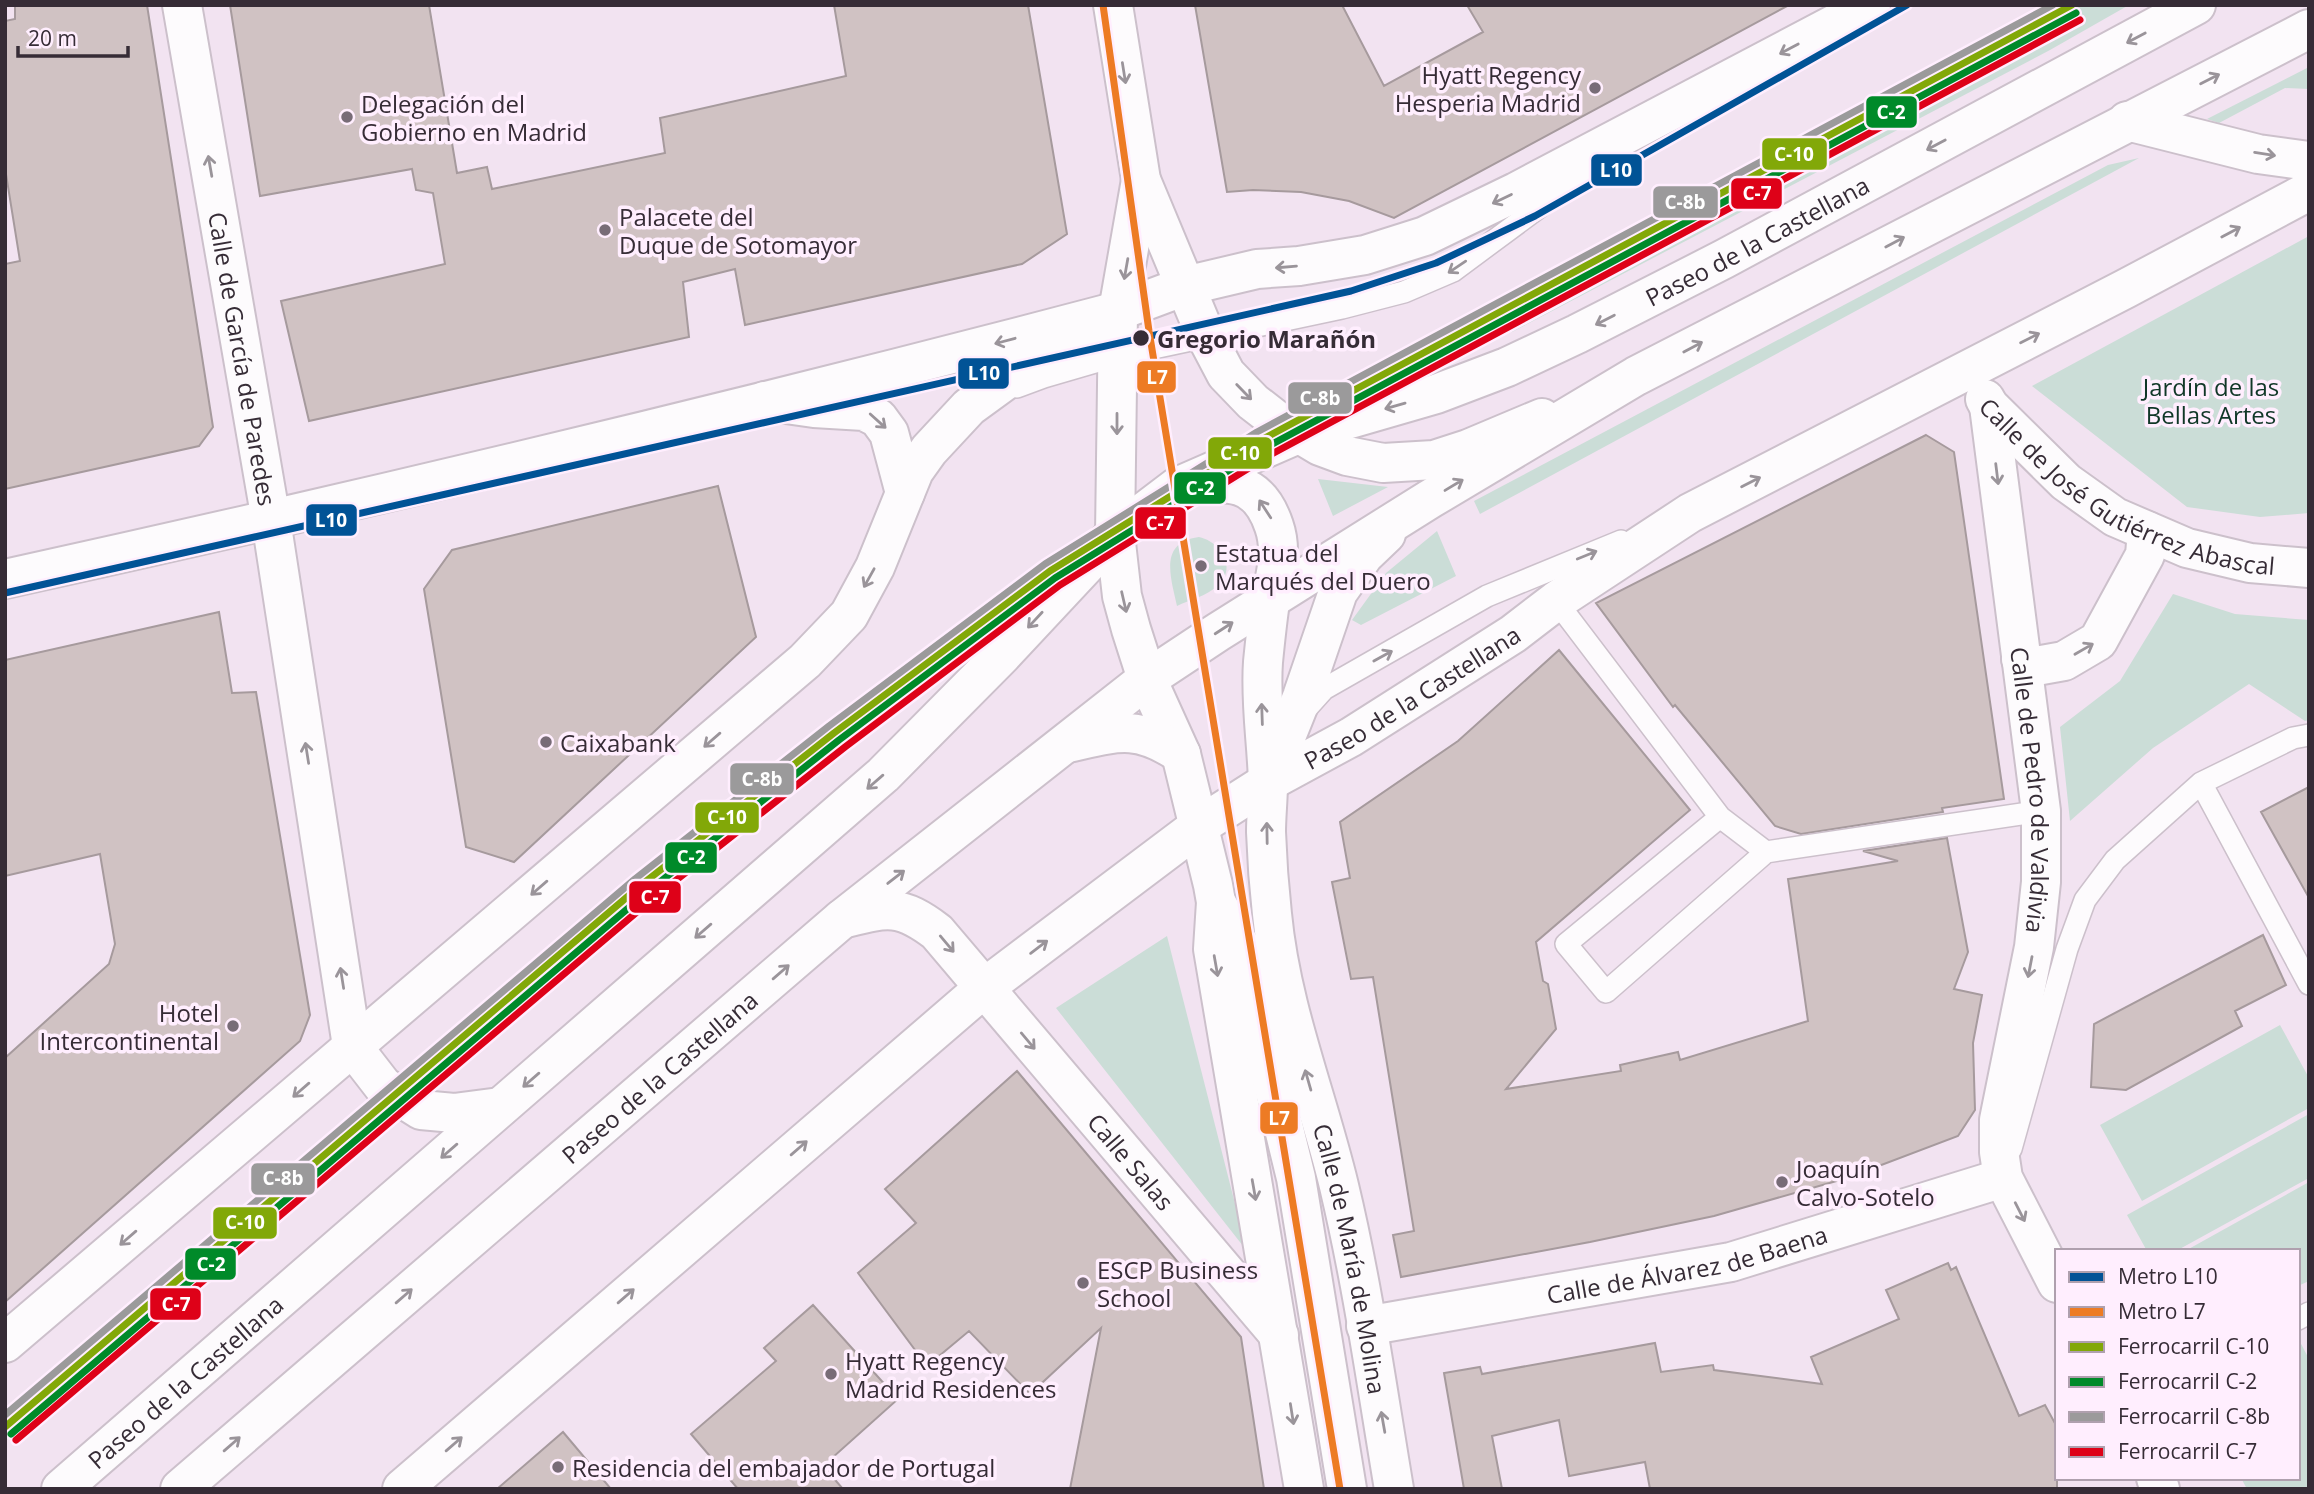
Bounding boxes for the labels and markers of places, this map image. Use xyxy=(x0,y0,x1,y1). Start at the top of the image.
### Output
place label: Hyatt Regency Hesperia Madrid xyxy=(1395,58,1582,119)
marker: Hyatt Regency Hesperia Madrid xyxy=(1587,80,1603,96)
place label: Delegación del Gobierno en Madrid xyxy=(361,87,587,148)
marker: Delegación del Gobierno en Madrid xyxy=(339,109,355,125)
place label: Palacete del Duque de Sotomayor xyxy=(619,200,857,261)
marker: Palacete del Duque de Sotomayor xyxy=(597,222,613,238)
place label: Gregorio Marañón xyxy=(1157,322,1376,355)
marker: Gregorio Marañón xyxy=(1131,328,1151,348)
place label: Estatua del Marqués del Duero xyxy=(1215,536,1431,597)
marker: Estatua del Marqués del Duero xyxy=(1193,558,1209,574)
place label: Caixabank xyxy=(560,726,676,759)
marker: Caixabank xyxy=(538,734,554,750)
place label: Hotel Intercontinental xyxy=(40,996,219,1057)
marker: Hotel Intercontinental xyxy=(225,1018,241,1034)
place label: Joaquín Calvo-Sotelo xyxy=(1794,1152,1935,1213)
marker: Joaquín Calvo-Sotelo xyxy=(1774,1174,1790,1190)
place label: ESCP Business School xyxy=(1097,1253,1258,1314)
marker: ESCP Business School xyxy=(1075,1275,1091,1291)
place label: Hyatt Regency Madrid Residences xyxy=(845,1344,1056,1405)
marker: Hyatt Regency Madrid Residences xyxy=(823,1366,839,1382)
place label: Residencia del embajador de Portugal xyxy=(572,1451,995,1484)
marker: Residencia del embajador de Portugal xyxy=(550,1459,566,1475)

